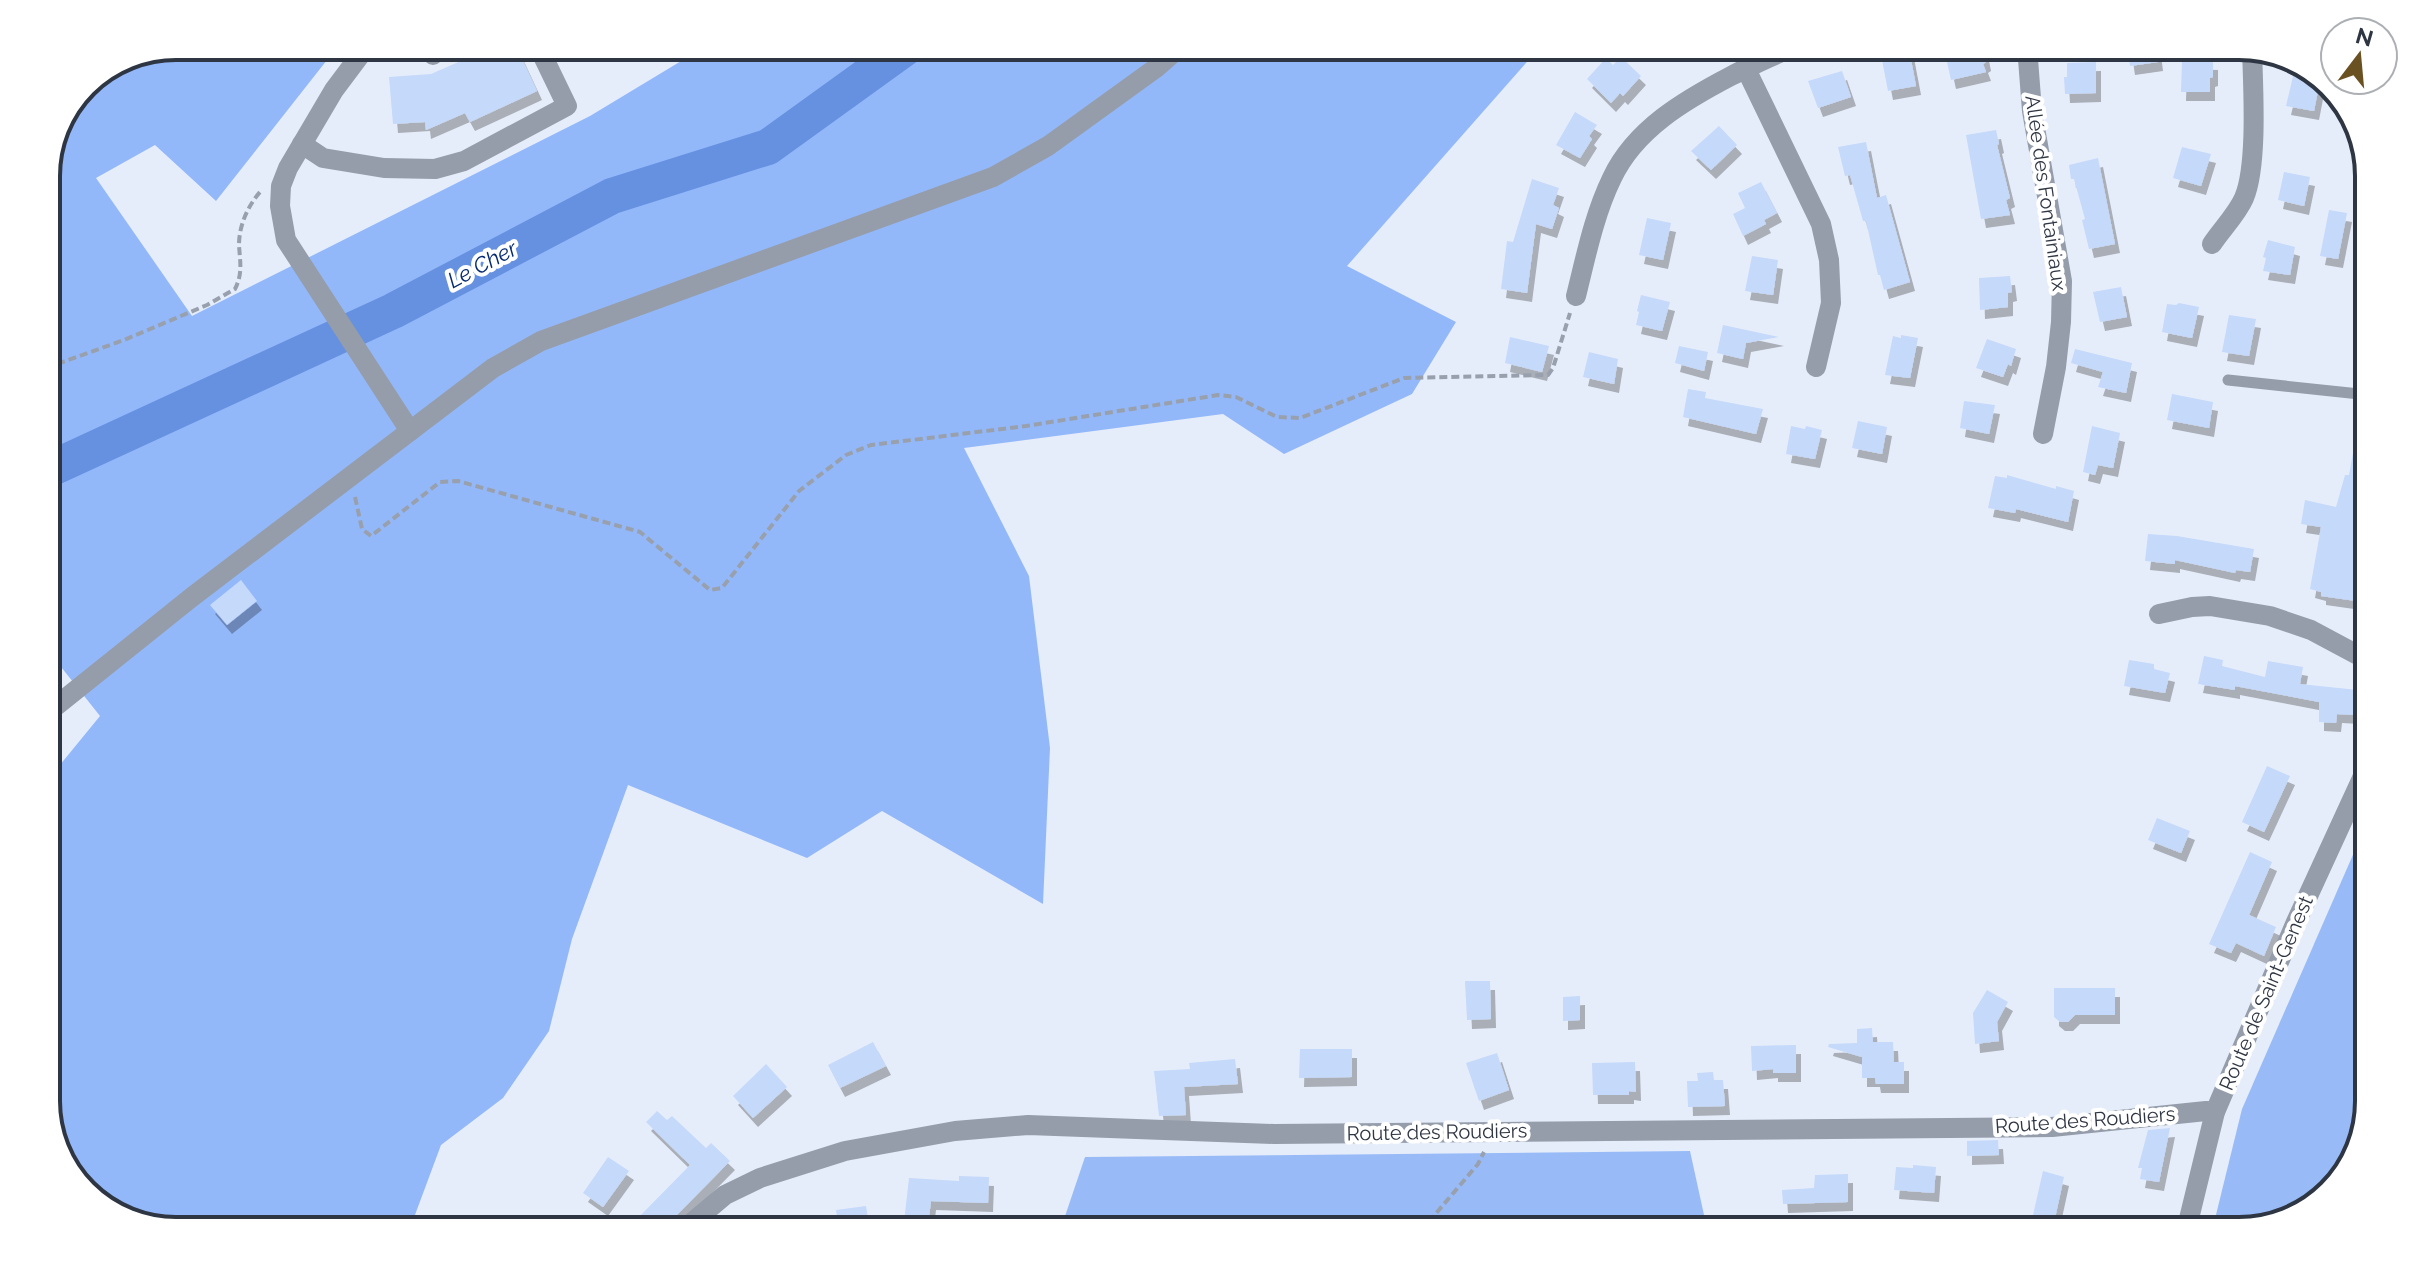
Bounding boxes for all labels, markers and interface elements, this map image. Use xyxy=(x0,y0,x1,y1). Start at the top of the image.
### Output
north arrow xyxy=(2319,16,2399,96)
text: N xyxy=(2353,22,2376,52)
street label: Allée des Fontainiaux xyxy=(2020,94,2072,292)
water label: Le Cher xyxy=(443,234,523,293)
street label: Route de Saint-Genest xyxy=(2214,892,2318,1094)
street label: Route des Roudiers xyxy=(1994,1102,2176,1138)
street label: Route des Roudiers xyxy=(1347,1118,1527,1146)

